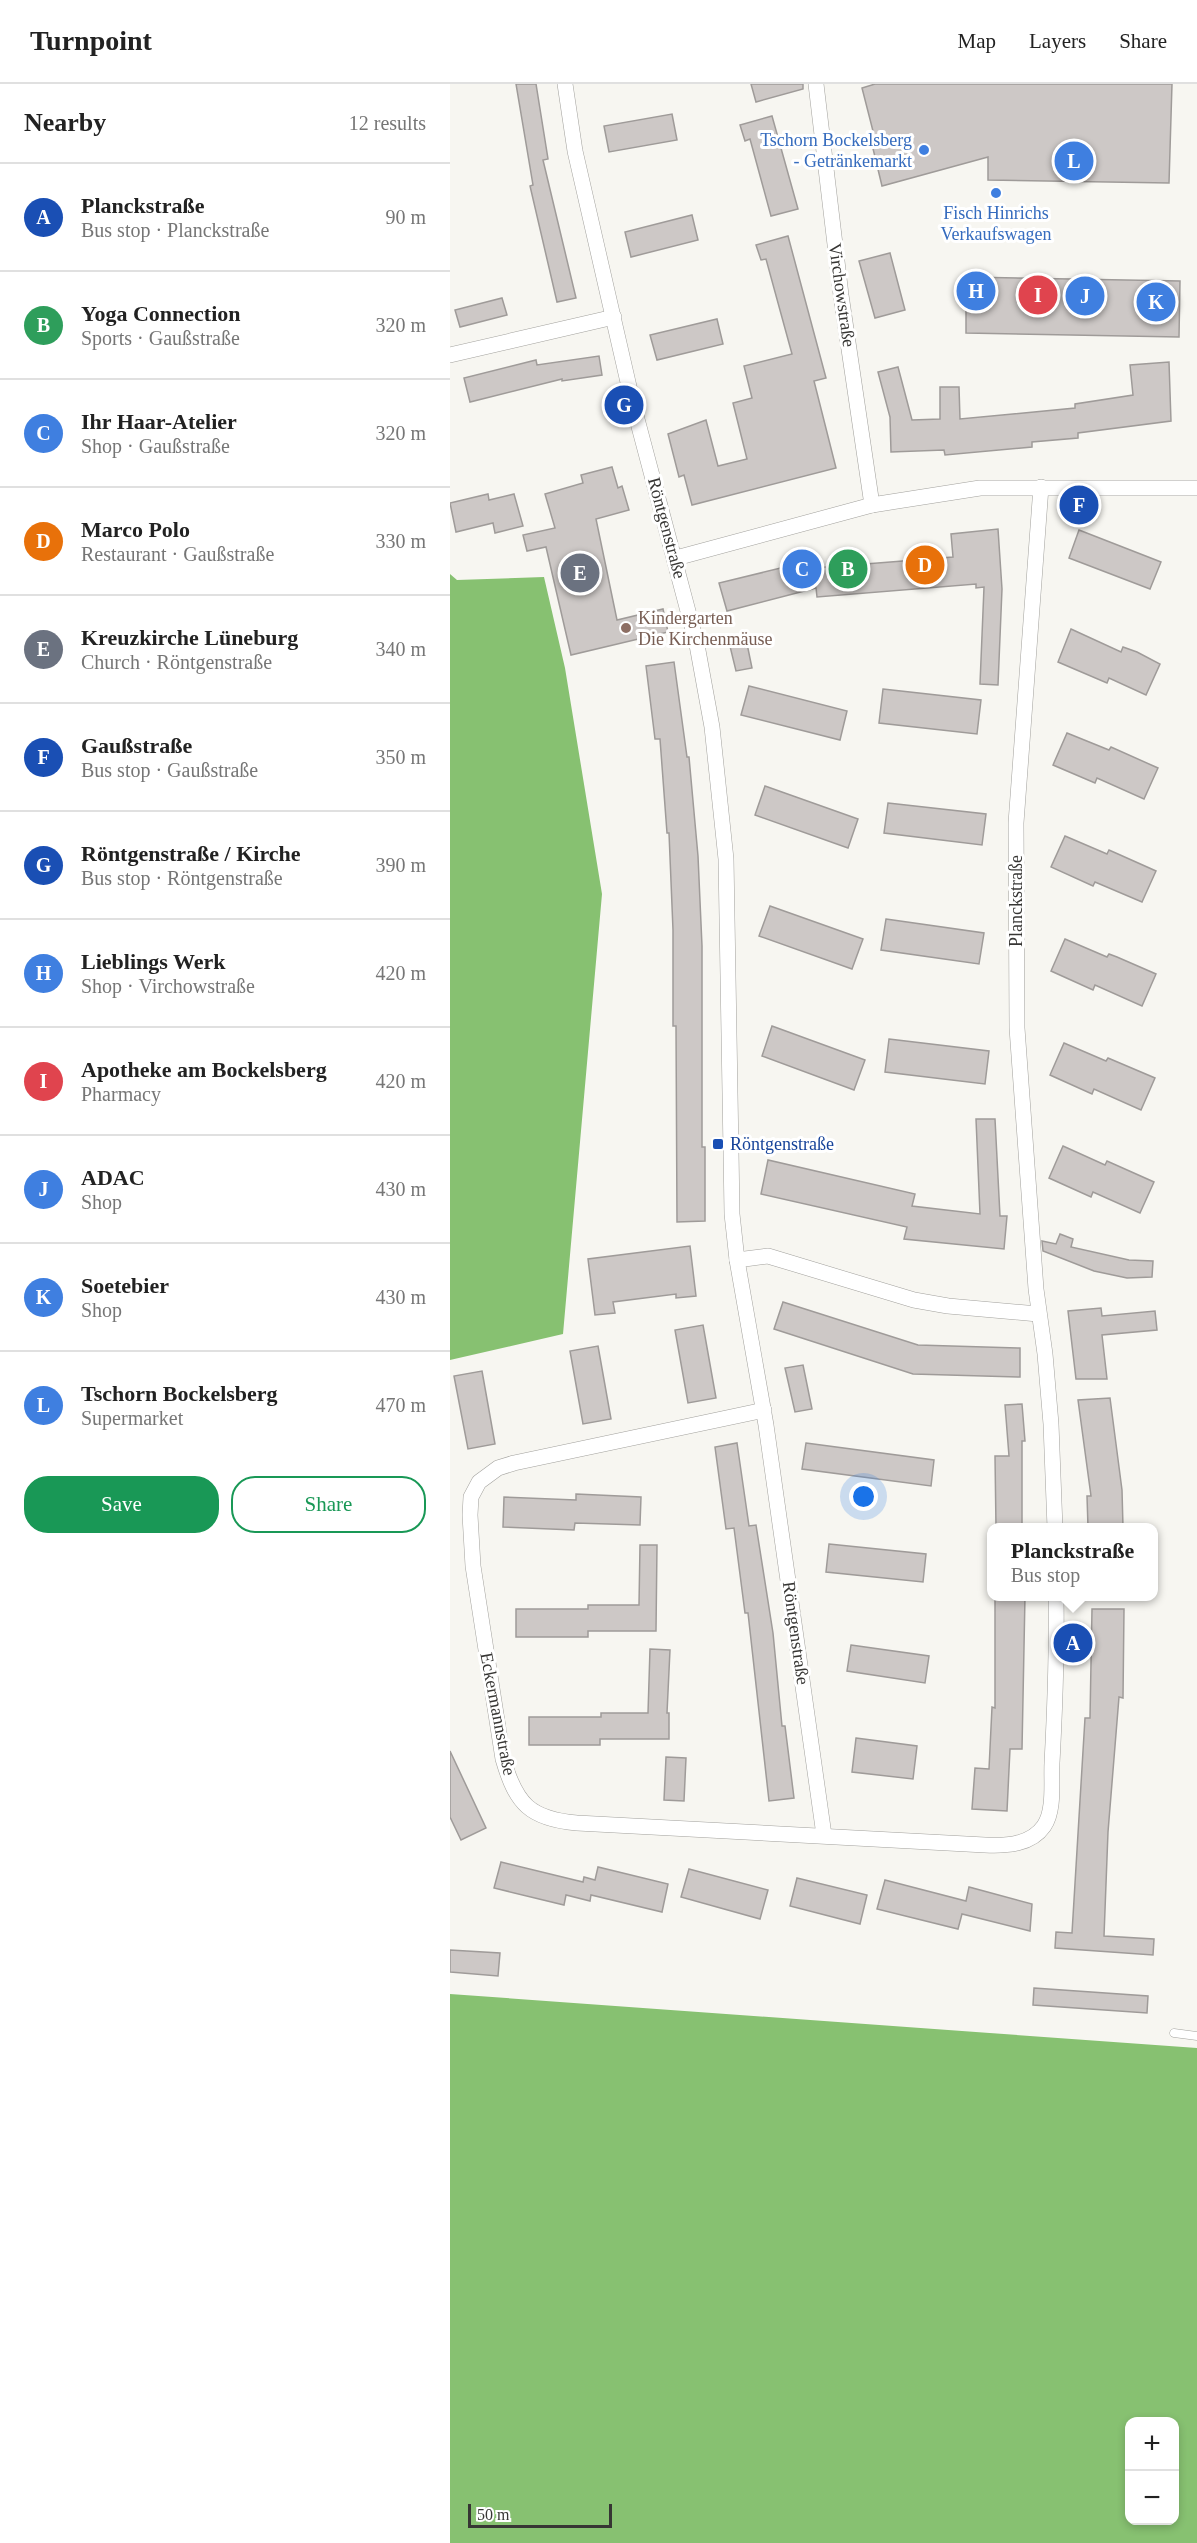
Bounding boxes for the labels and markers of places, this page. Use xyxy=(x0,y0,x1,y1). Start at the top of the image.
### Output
place label: Tschorn Bockelsberg - Getränkemarkt xyxy=(760,130,912,171)
pin: L xyxy=(1054,138,1094,184)
marker: Tschorn Bockelsberg - Getränkemarkt xyxy=(917,143,931,157)
marker: Fisch Hinrichs Verkaufswagen xyxy=(989,186,1003,200)
place label: Fisch Hinrichs Verkaufswagen xyxy=(941,203,1051,244)
pin: H xyxy=(956,268,996,314)
pin: I xyxy=(1018,272,1058,318)
pin: J xyxy=(1066,274,1104,318)
pin: K xyxy=(1136,280,1176,324)
pin: G xyxy=(604,382,644,428)
pin: F xyxy=(1060,482,1098,528)
pin: D xyxy=(906,542,944,588)
pin: C xyxy=(782,546,822,592)
pin: B xyxy=(828,546,868,592)
pin: E xyxy=(560,550,600,596)
place label: Kindergarten Die Kirchenmäuse xyxy=(638,608,772,649)
marker: Kindergarten Die Kirchenmäuse xyxy=(619,621,633,635)
place label: Röntgenstraße xyxy=(730,1134,834,1154)
marker: Röntgenstraße xyxy=(711,1137,725,1151)
pin: A xyxy=(1054,1620,1092,1666)

